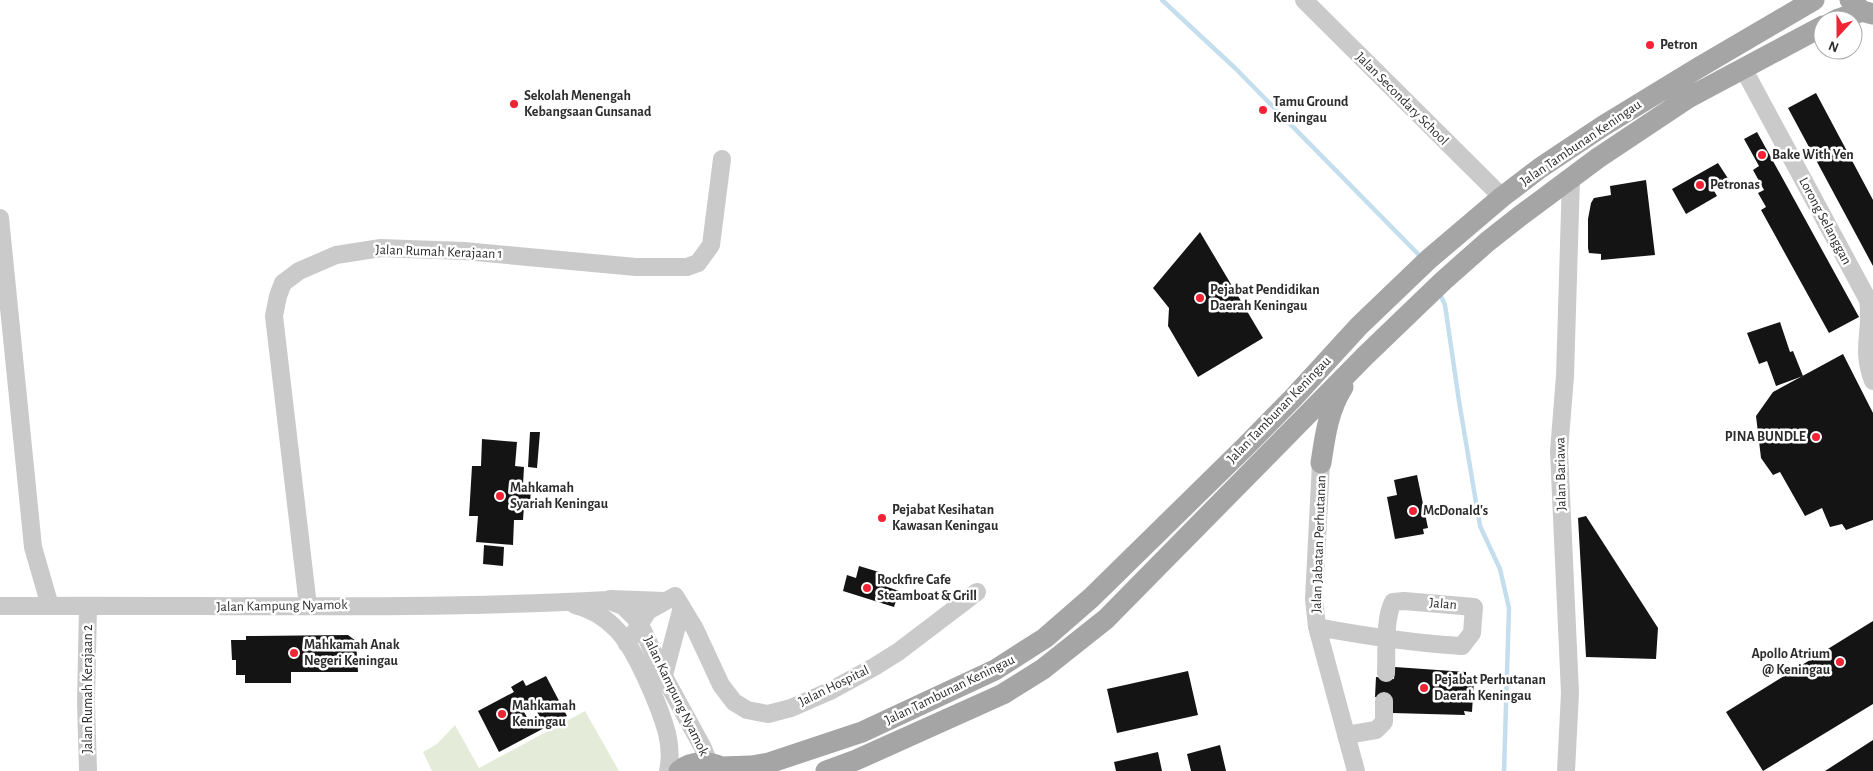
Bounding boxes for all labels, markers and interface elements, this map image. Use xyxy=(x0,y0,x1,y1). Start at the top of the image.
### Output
north arrow xyxy=(1813,10,1863,60)
place label: Petron xyxy=(1660,38,1698,52)
text: N xyxy=(1827,38,1841,54)
marker: Petron xyxy=(1644,39,1656,51)
street label: Jalan Secondary School xyxy=(1353,50,1451,148)
place label: Sekolah Menengah Kebangsaan Gunsanad xyxy=(524,89,652,119)
place label: Tamu Ground Keningau xyxy=(1273,95,1349,125)
street label: Jalan Tambunan Keningau xyxy=(1518,97,1644,189)
marker: Sekolah Menengah Kebangsaan Gunsanad xyxy=(508,98,520,110)
marker: Tamu Ground Keningau xyxy=(1257,104,1269,116)
place label: Bake With Yen xyxy=(1772,148,1854,162)
marker: Bake With Yen xyxy=(1756,149,1768,161)
street label: Lorong Selanggan xyxy=(1796,175,1854,267)
place label: Petronas xyxy=(1710,178,1760,192)
marker: Petronas xyxy=(1694,179,1706,191)
street label: Jalan Rumah Kerajaan 1 xyxy=(375,243,503,261)
place label: Pejabat Pendidikan Daerah Keningau xyxy=(1210,283,1320,313)
marker: Pejabat Pendidikan Daerah Keningau xyxy=(1194,292,1206,304)
street label: Jalan Tambunan Keningau xyxy=(1224,354,1334,466)
place label: PINA BUNDLE xyxy=(1725,430,1806,444)
marker: PINA BUNDLE xyxy=(1810,431,1822,443)
street label: Jalan Bariawa xyxy=(1553,437,1569,511)
street label: Jalan Jabatan Perhutanan xyxy=(1310,475,1328,613)
place label: Mahkamah Syariah Keningau xyxy=(510,481,609,511)
marker: Mahkamah Syariah Keningau xyxy=(494,490,506,502)
place label: Pejabat Kesihatan Kawasan Keningau xyxy=(892,503,999,533)
place label: McDonald's xyxy=(1423,504,1488,518)
marker: McDonald's xyxy=(1407,505,1419,517)
marker: Pejabat Kesihatan Kawasan Keningau xyxy=(876,512,888,524)
place label: Rockfire Cafe Steamboat & Grill xyxy=(877,573,977,603)
marker: Rockfire Cafe Steamboat & Grill xyxy=(861,582,873,594)
street label: Jalan xyxy=(1429,596,1457,612)
street label: Jalan Kampung Nyamok xyxy=(216,598,348,614)
street label: Jalan Rumah Kerajaan 2 xyxy=(81,625,95,753)
street label: Jalan Kampung Nyamok xyxy=(641,634,711,759)
place label: Mahkamah Anak Negeri Keningau xyxy=(304,638,400,668)
marker: Mahkamah Anak Negeri Keningau xyxy=(288,647,300,659)
place label: Apollo Atrium @ Keningau xyxy=(1751,647,1831,677)
street label: Jalan Tambunan Keningau xyxy=(883,652,1017,728)
marker: Apollo Atrium @ Keningau xyxy=(1834,656,1846,668)
street label: Jalan Hospital xyxy=(797,663,871,709)
place label: Pejabat Perhutanan Daerah Keningau xyxy=(1434,673,1546,703)
marker: Pejabat Perhutanan Daerah Keningau xyxy=(1418,682,1430,694)
place label: Mahkamah Keningau xyxy=(512,699,576,729)
marker: Mahkamah Keningau xyxy=(496,708,508,720)

